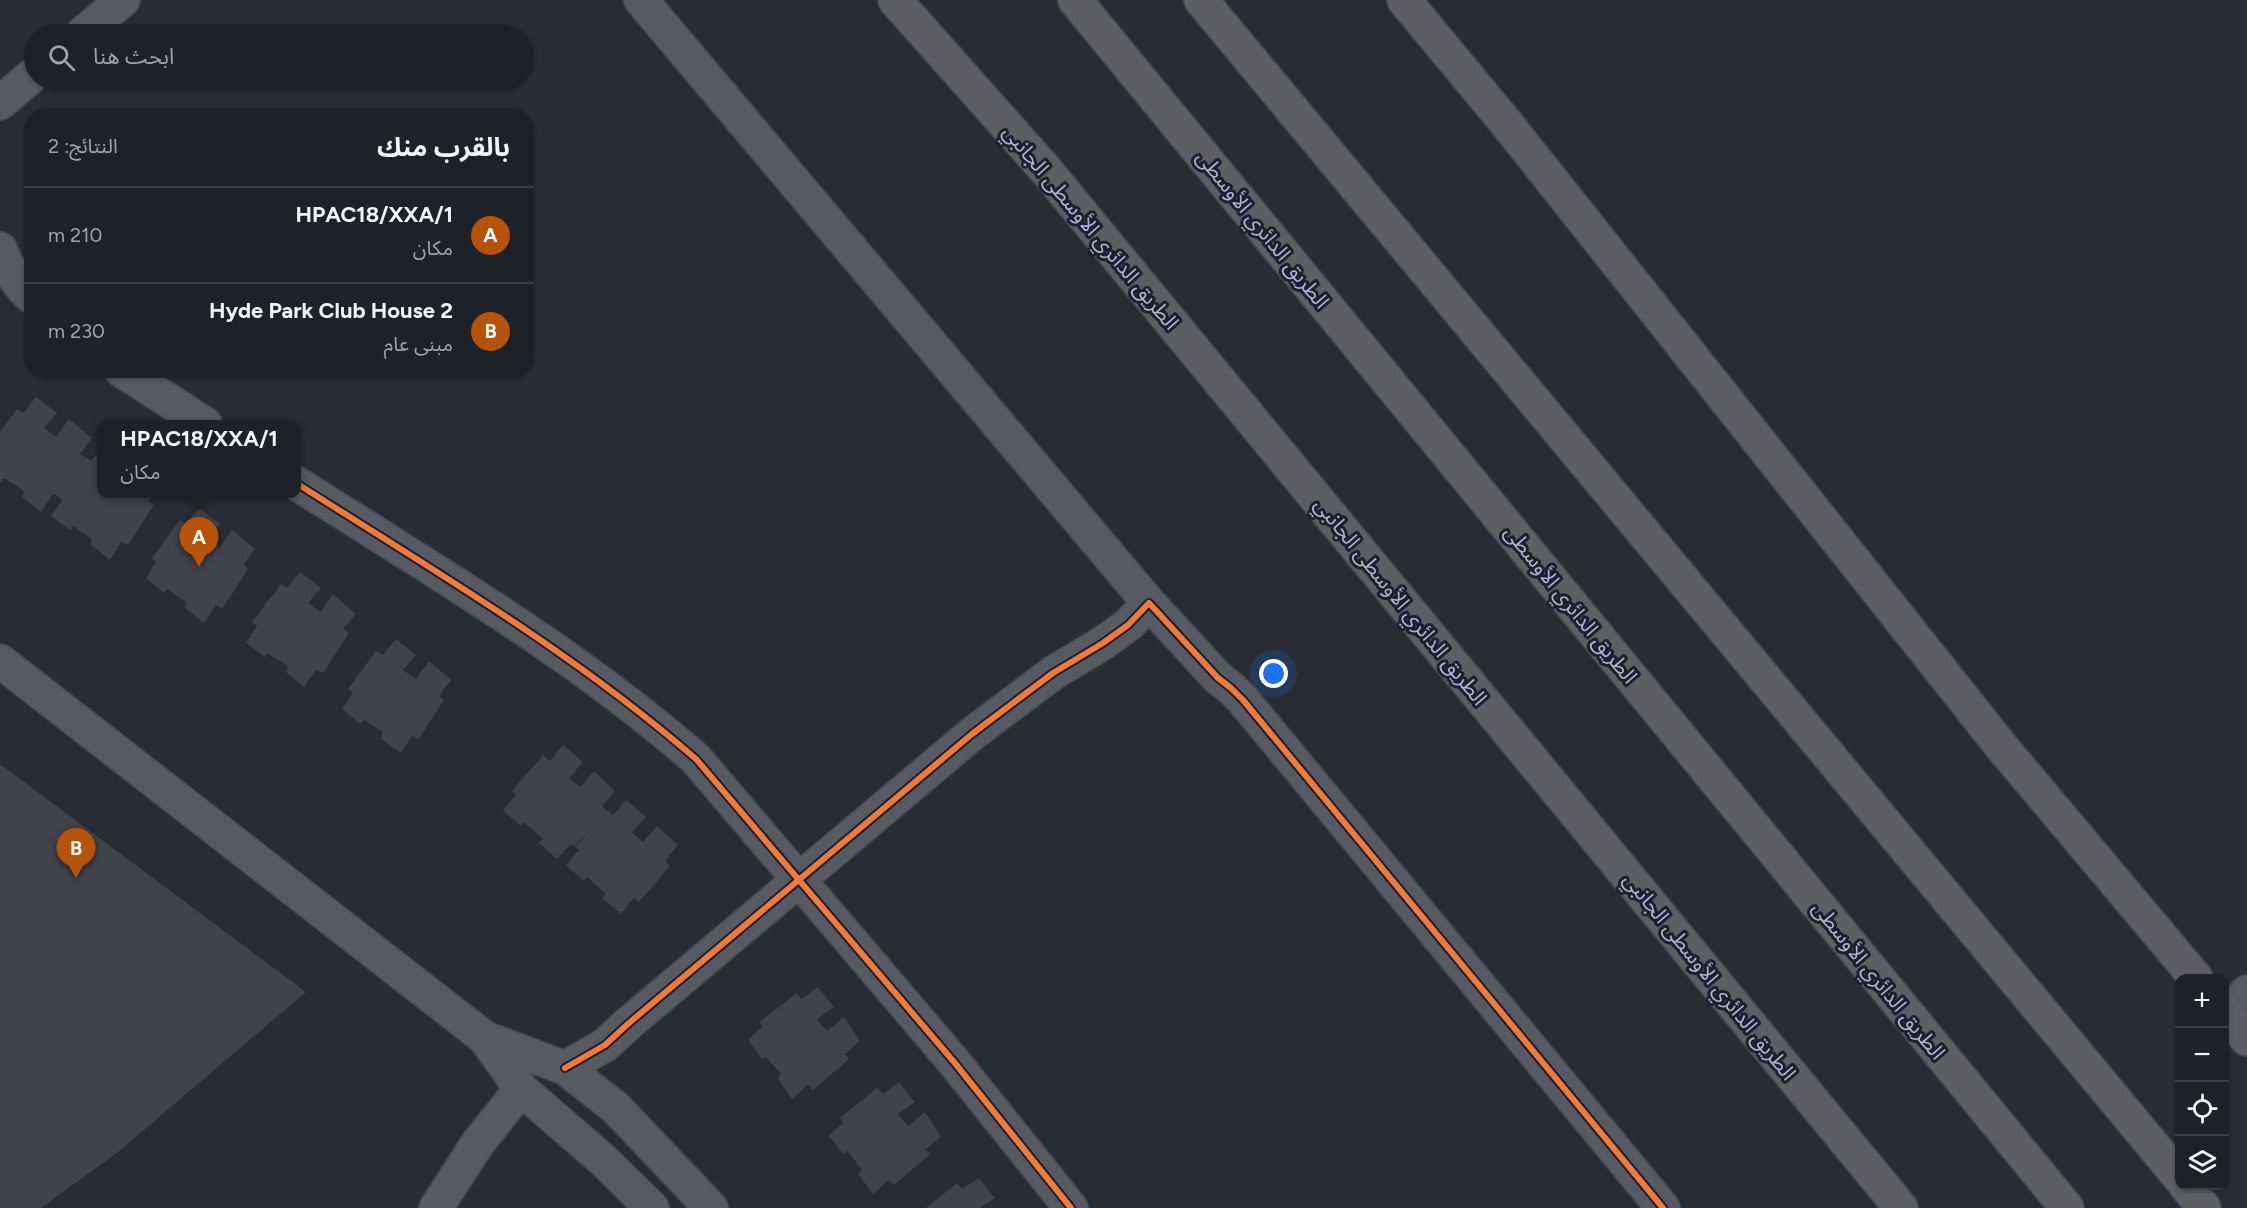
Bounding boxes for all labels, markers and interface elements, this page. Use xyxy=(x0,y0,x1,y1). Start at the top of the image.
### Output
search box xyxy=(24,24,534,90)
icon: search xyxy=(45,41,78,74)
text: ابحث هنا xyxy=(93,43,174,70)
street label: الطريق الدائري الأوسطى الجانبي xyxy=(995,119,1184,337)
text: بالقرب منك xyxy=(377,131,510,163)
text: النتائج: 2 xyxy=(48,134,118,158)
street label: الطريق الدائري الأوسطى xyxy=(1188,145,1335,316)
text: HPAC18/XXA/1 xyxy=(296,201,453,228)
text: 210 m xyxy=(48,223,102,247)
text: A xyxy=(483,223,498,247)
text: مكان xyxy=(413,236,453,260)
text: Hyde Park Club House 2 xyxy=(209,297,453,324)
text: 230 m xyxy=(48,319,105,343)
text: B xyxy=(484,319,497,343)
text: مبنى عام xyxy=(384,332,453,356)
popup xyxy=(97,420,301,498)
text: HPAC18/XXA/1 xyxy=(120,425,278,452)
text: مكان xyxy=(120,460,160,484)
street label: الطريق الدائري الأوسطى الجانبي xyxy=(1306,492,1493,712)
pin: A xyxy=(180,518,218,567)
street label: الطريق الدائري الأوسطى xyxy=(1496,520,1643,691)
your location xyxy=(1259,659,1288,688)
pin: B xyxy=(56,828,96,878)
street label: الطريق الدائري الأوسطى الجانبي xyxy=(1615,867,1802,1087)
street label: الطريق الدائري الأوسطى xyxy=(1804,896,1951,1067)
map controls xyxy=(2175,974,2229,1190)
button: + xyxy=(2175,974,2229,1028)
button: − xyxy=(2175,1028,2229,1082)
button: locate xyxy=(2175,1082,2229,1136)
button: layers xyxy=(2175,1136,2229,1190)

